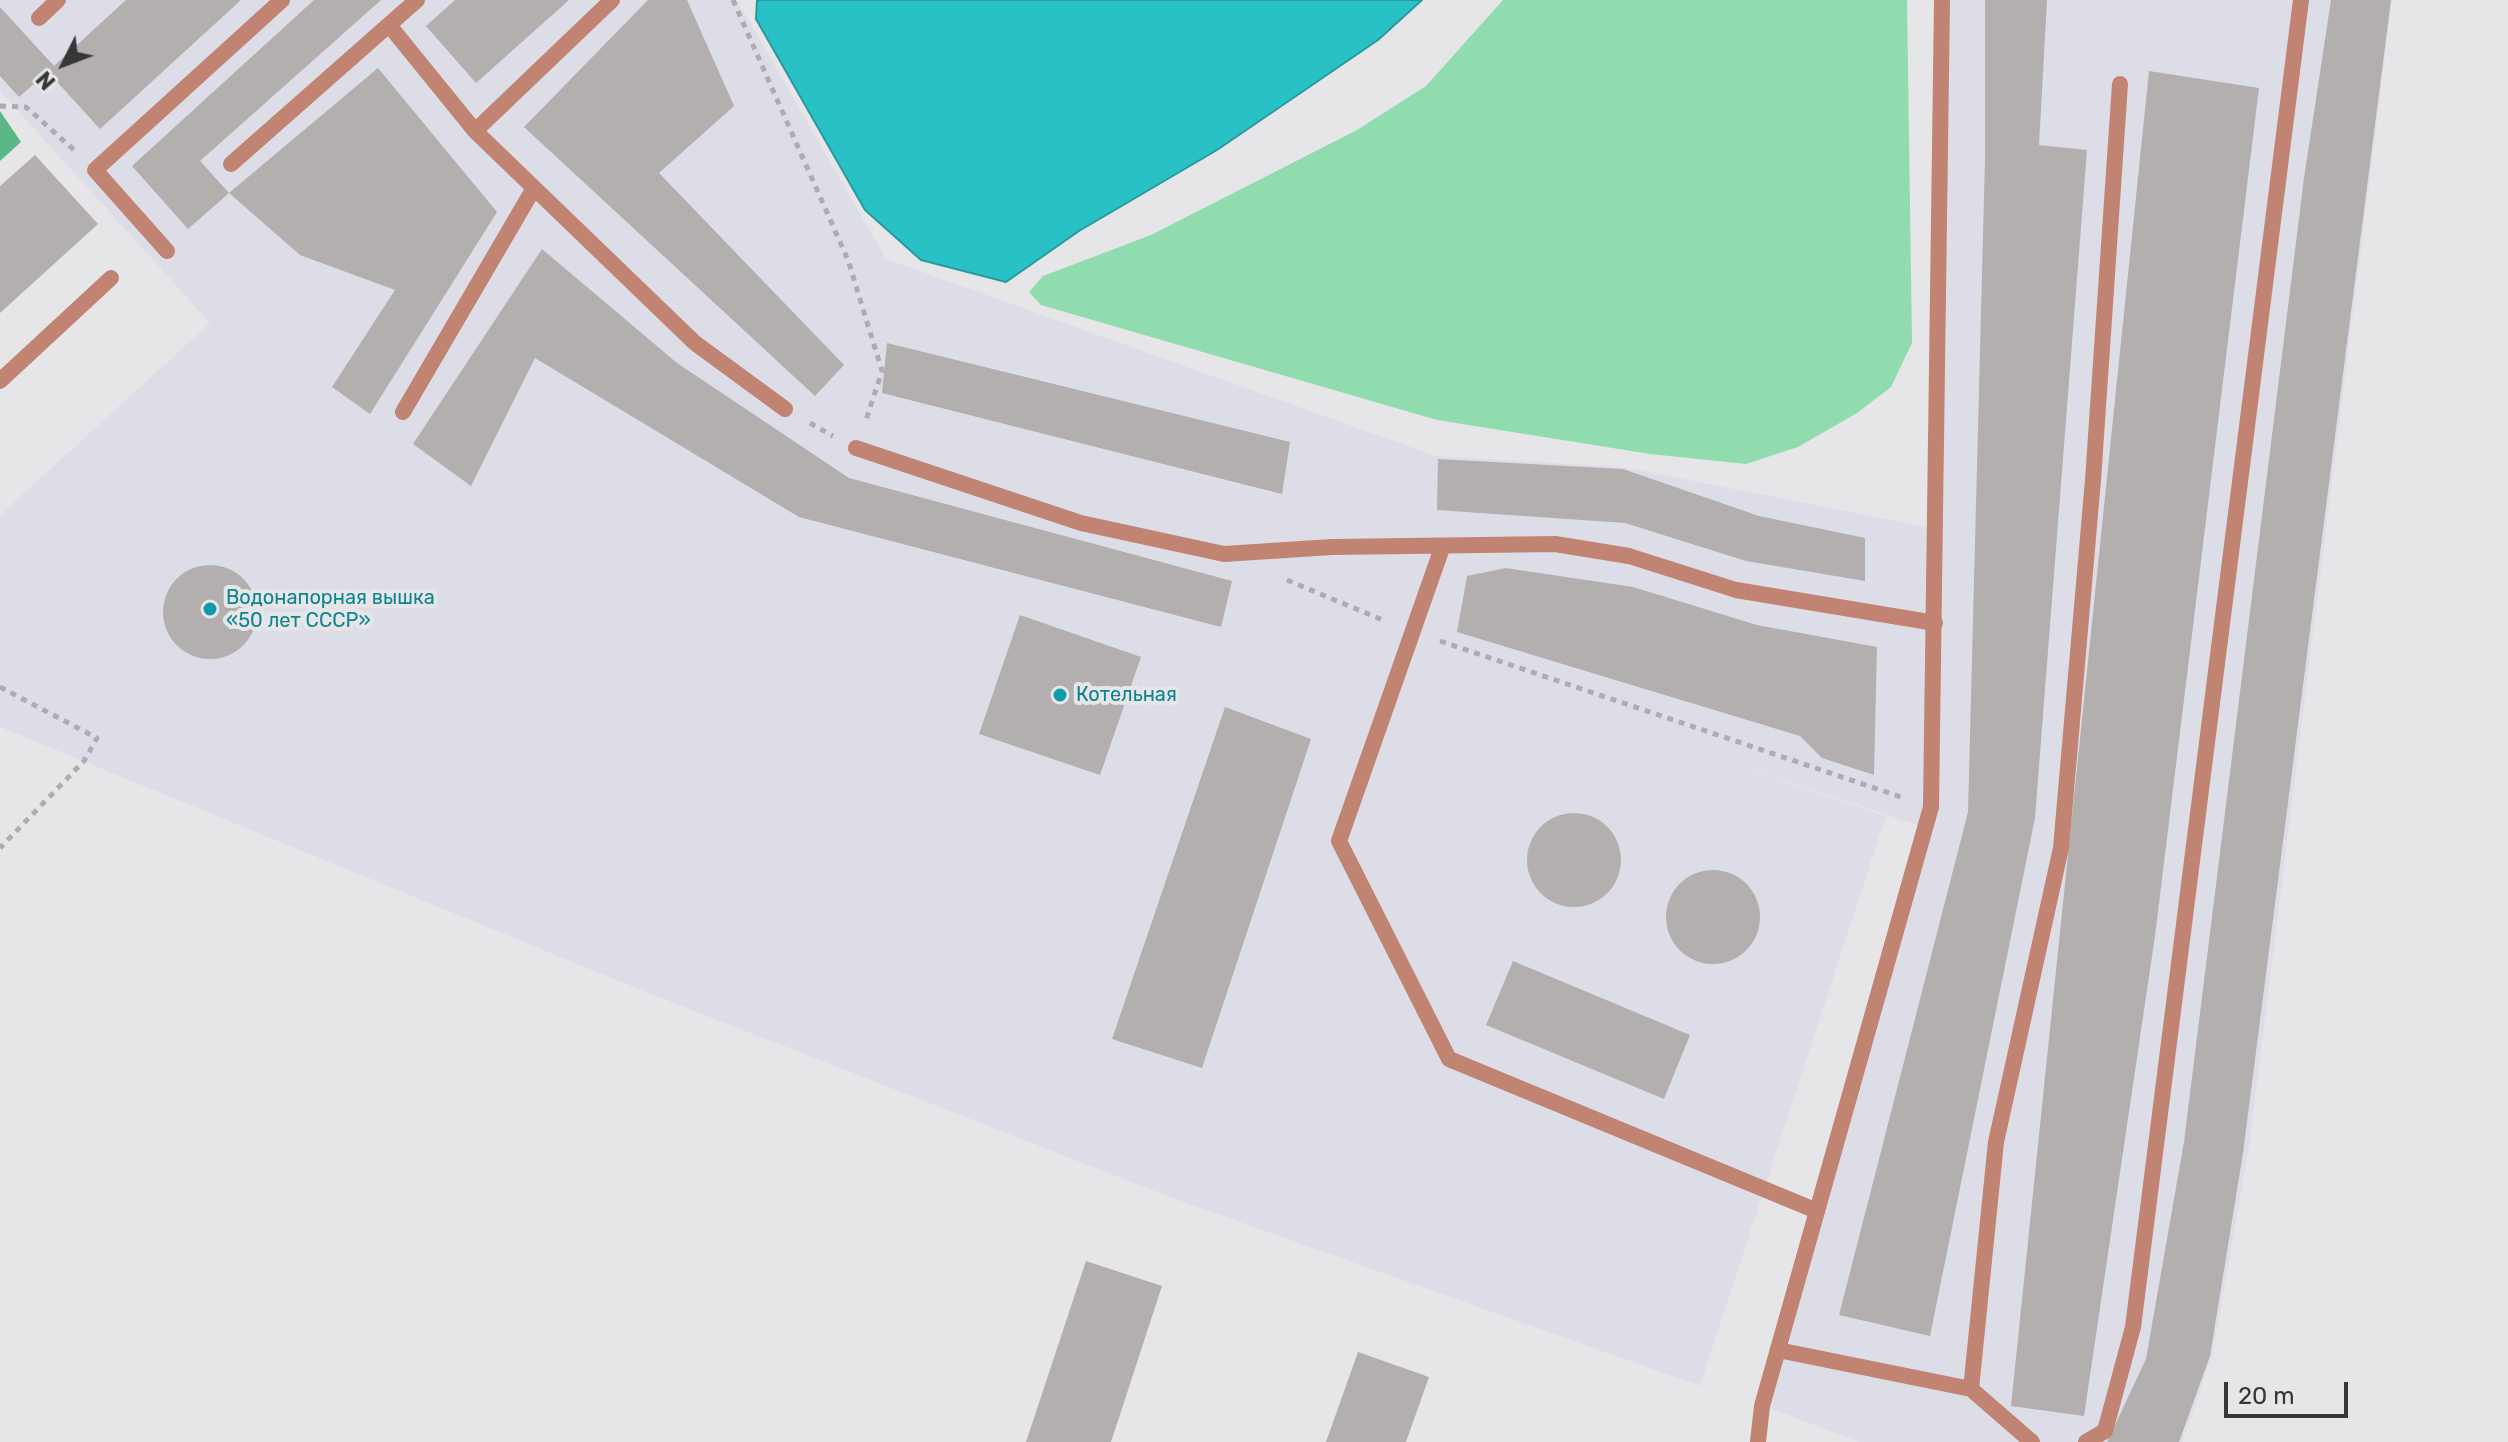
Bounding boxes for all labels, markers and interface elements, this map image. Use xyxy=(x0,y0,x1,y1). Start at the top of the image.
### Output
north arrow xyxy=(24,24,104,104)
text: N xyxy=(30,65,61,95)
place label: Водонапорная вышка «50 лет СССР» xyxy=(226,586,435,633)
marker: Водонапорная вышка «50 лет СССР» xyxy=(201,600,219,618)
place label: Котельная xyxy=(1076,683,1177,707)
marker: Котельная xyxy=(1051,686,1069,704)
scale bar xyxy=(2228,1366,2352,1416)
text: 20 m xyxy=(2238,1382,2295,1410)

